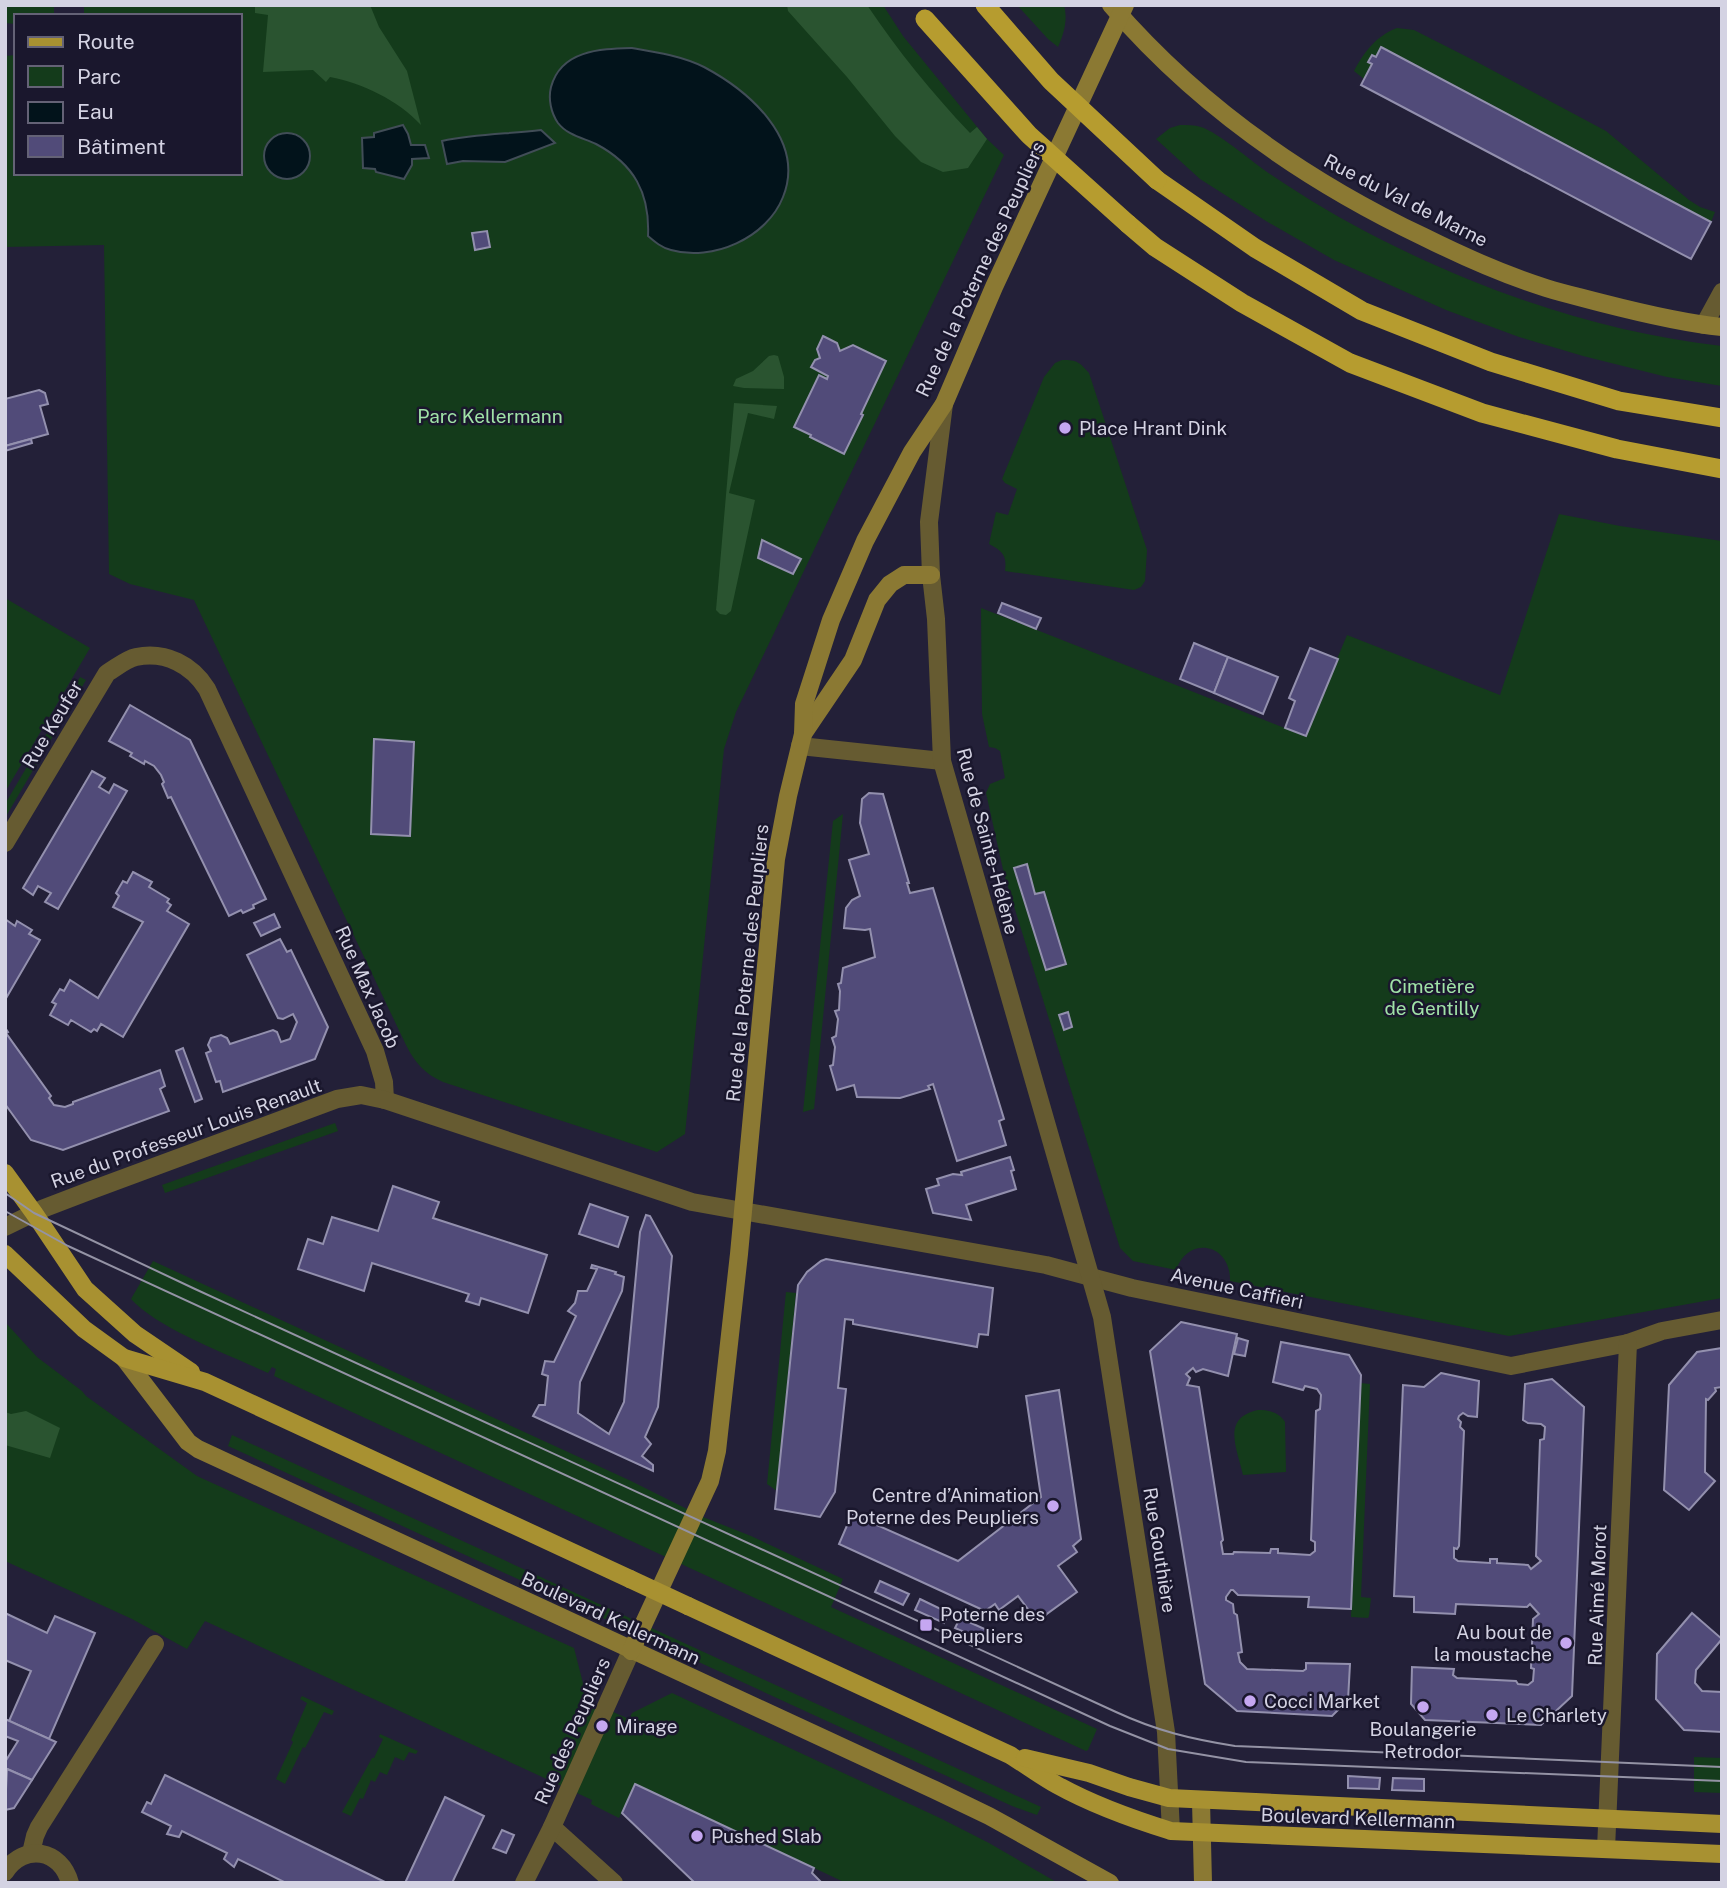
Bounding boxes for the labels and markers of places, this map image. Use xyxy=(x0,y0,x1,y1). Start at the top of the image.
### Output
place label: Place Hrant Dink xyxy=(1079,417,1227,439)
marker: Place Hrant Dink xyxy=(1057,420,1073,436)
place label: Centre d’Animation Poterne des Peupliers xyxy=(846,1484,1039,1528)
marker: Centre d’Animation Poterne des Peupliers xyxy=(1045,1498,1061,1514)
place label: Poterne des Peupliers xyxy=(940,1603,1045,1647)
marker: Poterne des Peupliers xyxy=(918,1617,934,1633)
place label: Au bout de la moustache xyxy=(1434,1621,1552,1665)
marker: Au bout de la moustache xyxy=(1558,1635,1574,1651)
place label: Cocci Market xyxy=(1264,1690,1380,1712)
marker: Cocci Market xyxy=(1242,1693,1258,1709)
marker: Boulangerie Retrodor xyxy=(1415,1699,1431,1715)
place label: Le Charlety xyxy=(1506,1704,1607,1726)
marker: Le Charlety xyxy=(1484,1707,1500,1723)
place label: Mirage xyxy=(616,1715,678,1737)
marker: Mirage xyxy=(594,1718,610,1734)
place label: Boulangerie Retrodor xyxy=(1370,1718,1476,1762)
place label: Pushed Slab xyxy=(711,1825,822,1847)
marker: Pushed Slab xyxy=(689,1828,705,1844)

